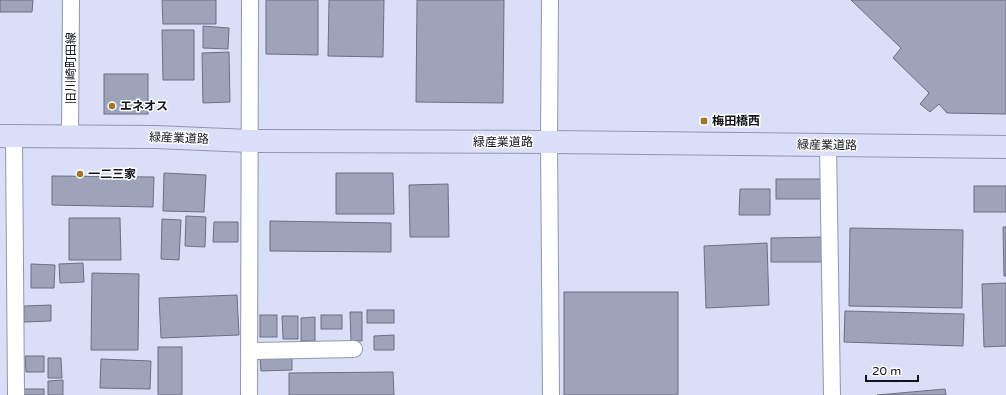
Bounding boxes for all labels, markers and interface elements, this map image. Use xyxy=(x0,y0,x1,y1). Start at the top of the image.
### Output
street label: 旧川崎町田線 xyxy=(64,32,78,104)
place label: エネオス xyxy=(120,99,168,113)
marker: エネオス xyxy=(107,101,117,111)
place label: 梅田橋西 xyxy=(712,114,760,128)
marker: 梅田橋西 xyxy=(699,116,709,126)
street label: 緑産業道路 xyxy=(149,130,209,146)
street label: 緑産業道路 xyxy=(473,135,533,149)
street label: 緑産業道路 xyxy=(797,137,857,153)
place label: 一二三家 xyxy=(88,167,136,181)
marker: 一二三家 xyxy=(75,169,85,179)
scale bar xyxy=(866,357,918,383)
text: 20 m xyxy=(872,364,901,378)

